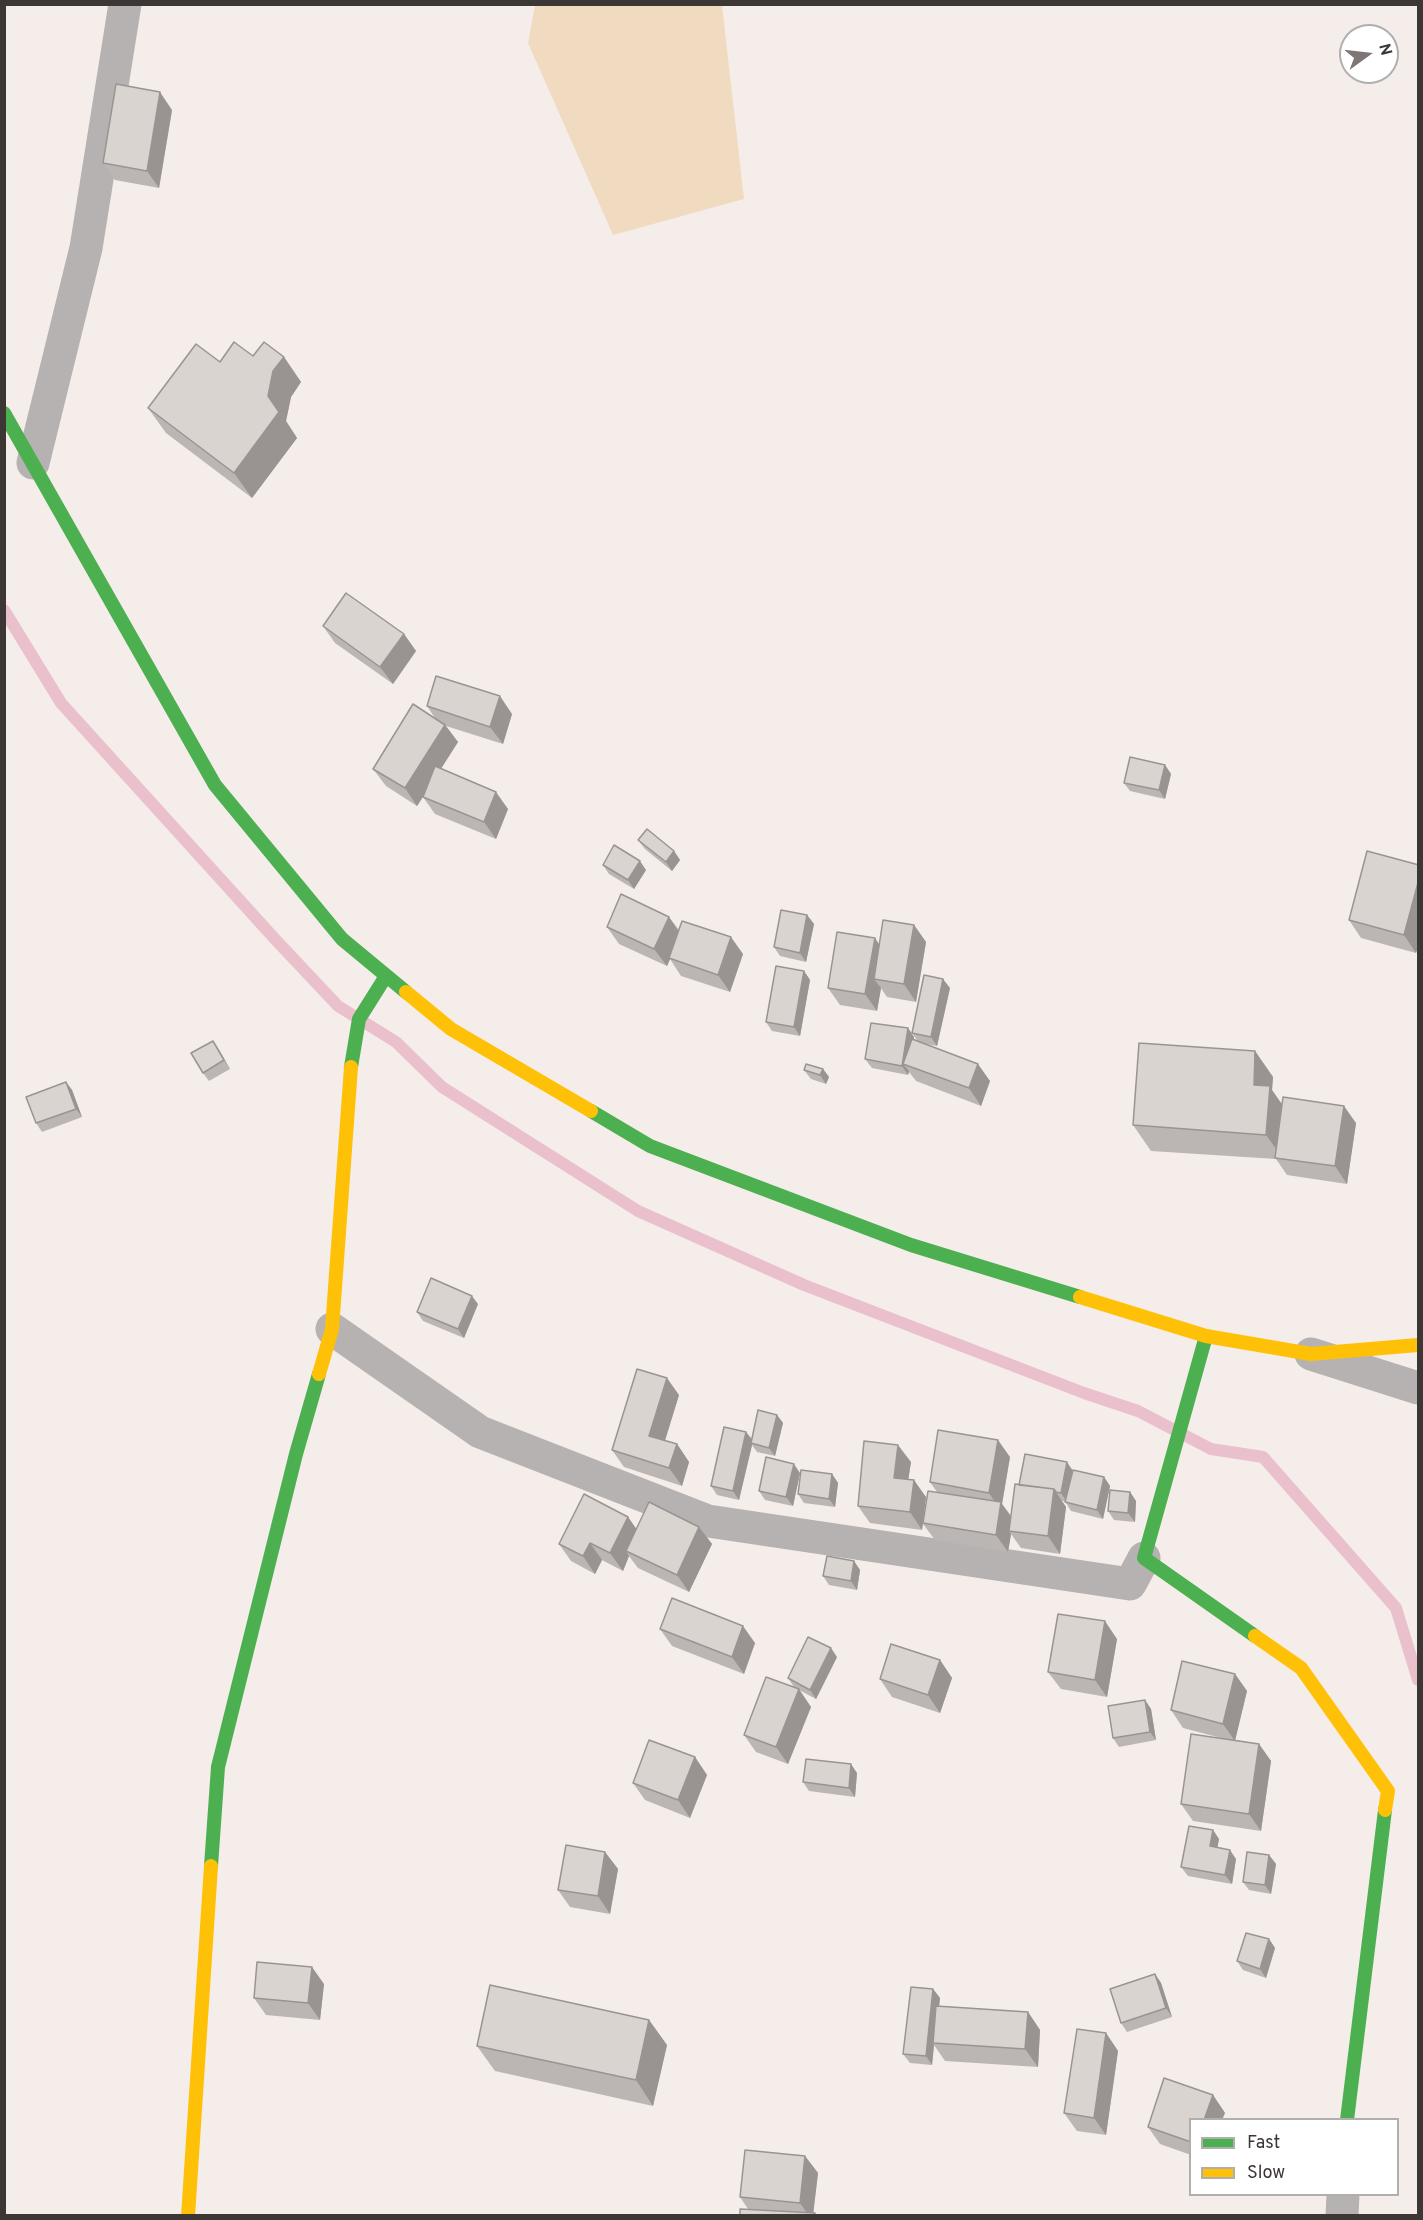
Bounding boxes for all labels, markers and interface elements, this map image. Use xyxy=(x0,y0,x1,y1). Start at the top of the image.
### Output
north arrow xyxy=(1339,24,1399,84)
text: N xyxy=(1373,42,1396,58)
legend xyxy=(1189,2118,1399,2196)
text: Fast xyxy=(1247,2132,1280,2155)
text: Slow xyxy=(1247,2162,1285,2185)

